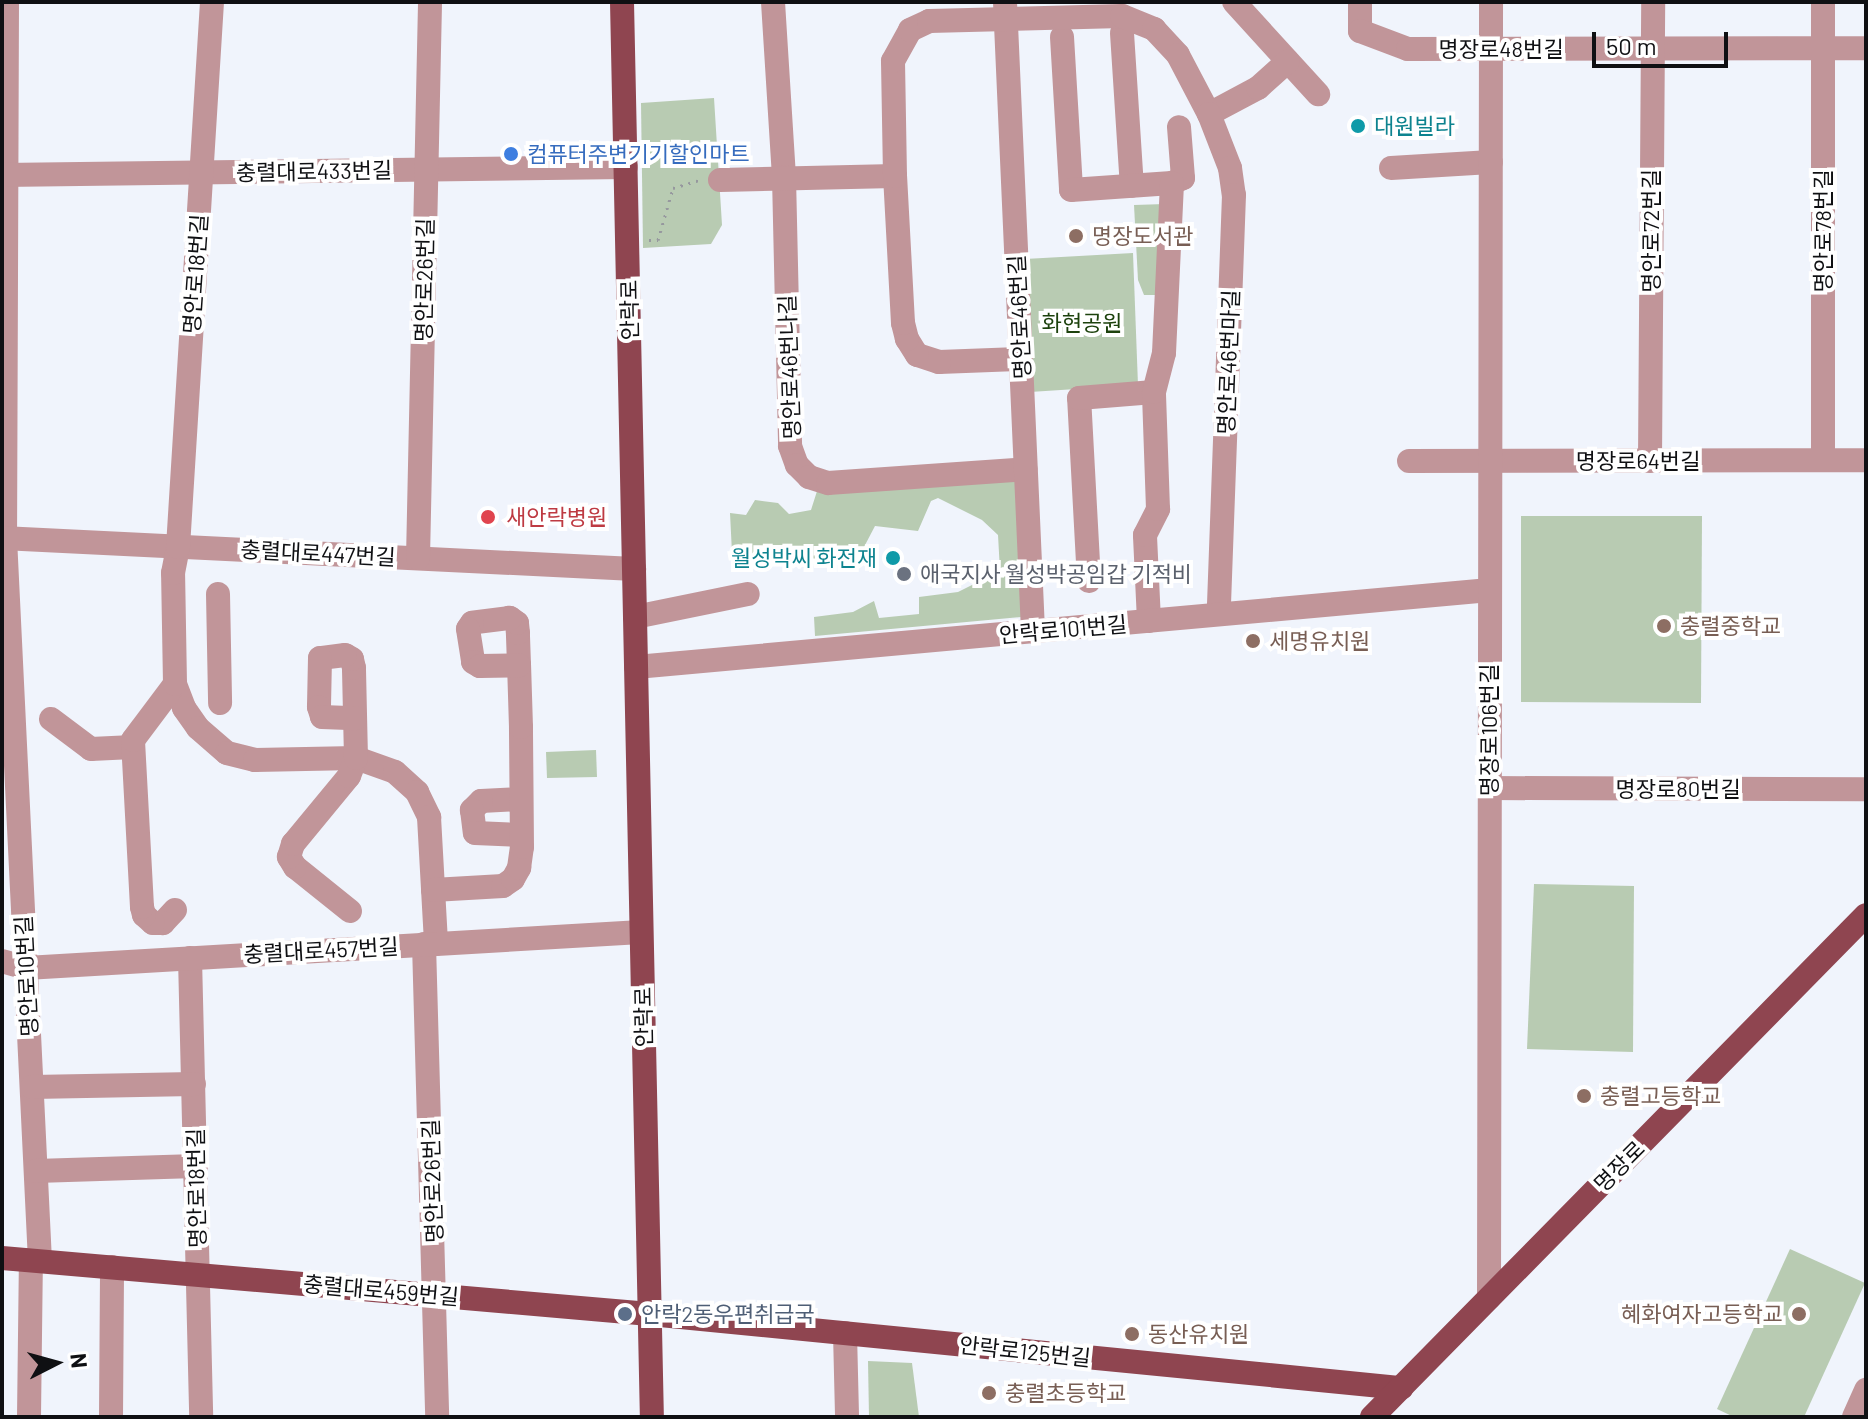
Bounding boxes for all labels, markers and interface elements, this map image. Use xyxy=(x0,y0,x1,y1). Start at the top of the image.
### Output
scale bar xyxy=(1596,16,1732,66)
text: 50 m xyxy=(1606,31,1657,60)
street label: 명장로48번길 xyxy=(1439,36,1563,62)
place label: 대원빌라 xyxy=(1374,113,1455,139)
marker: 대원빌라 xyxy=(1349,117,1367,135)
place label: 컴퓨터주변기기할인마트 xyxy=(527,141,750,167)
marker: 컴퓨터주변기기할인마트 xyxy=(502,145,520,163)
street label: 충렬대로433번길 xyxy=(236,156,392,186)
street label: 명안로72번길 xyxy=(1638,169,1664,293)
street label: 명안로78번길 xyxy=(1810,169,1836,293)
street label: 명안로18번길 xyxy=(178,213,212,335)
street label: 명안로26번길 xyxy=(410,218,438,342)
place label: 명장도서관 xyxy=(1092,223,1193,249)
marker: 명장도서관 xyxy=(1067,227,1085,245)
street label: 명안로46번길 xyxy=(1003,254,1035,380)
street label: 안락로 xyxy=(615,279,643,341)
street label: 명안로46번마길 xyxy=(1212,289,1244,435)
street label: 명안로46번나길 xyxy=(773,294,805,440)
park label: 화현공원 xyxy=(1042,310,1122,336)
street label: 명장로64번길 xyxy=(1576,448,1700,474)
place label: 새안락병원 xyxy=(506,504,607,530)
marker: 새안락병원 xyxy=(477,506,499,528)
street label: 충렬대로447번길 xyxy=(240,536,396,570)
place label: 월성박씨 화전재 xyxy=(731,545,877,571)
marker: 월성박씨 화전재 xyxy=(884,549,902,567)
place label: 애국지사 월성박공임갑 기적비 xyxy=(920,561,1192,587)
marker: 애국지사 월성박공임갑 기적비 xyxy=(895,565,913,583)
street label: 안락로101번길 xyxy=(998,610,1128,648)
place label: 충렬중학교 xyxy=(1680,613,1781,639)
marker: 충렬중학교 xyxy=(1655,617,1673,635)
place label: 세명유치원 xyxy=(1269,628,1370,654)
marker: 세명유치원 xyxy=(1244,632,1262,650)
street label: 명장로106번길 xyxy=(1476,664,1502,796)
street label: 명장로80번길 xyxy=(1615,776,1741,802)
street label: 명안로10번길 xyxy=(10,915,42,1037)
street label: 충렬대로457번길 xyxy=(243,933,399,967)
street label: 안락로 xyxy=(629,986,657,1048)
place label: 충렬고등학교 xyxy=(1600,1083,1721,1109)
marker: 충렬고등학교 xyxy=(1575,1087,1593,1105)
street label: 명안로26번길 xyxy=(417,1118,447,1244)
street label: 명안로18번길 xyxy=(182,1128,210,1248)
street label: 명장로 xyxy=(1588,1135,1650,1197)
street label: 충렬대로459번길 xyxy=(302,1270,460,1310)
place label: 안락2동우편취급국 xyxy=(641,1301,815,1327)
place label: 혜화여자고등학교 xyxy=(1621,1301,1783,1327)
marker: 안락2동우편취급국 xyxy=(616,1305,634,1323)
marker: 혜화여자고등학교 xyxy=(1790,1305,1808,1323)
place label: 동산유치원 xyxy=(1148,1321,1249,1347)
north arrow xyxy=(16,1323,96,1403)
marker: 동산유치원 xyxy=(1123,1325,1141,1343)
street label: 안락로125번길 xyxy=(958,1331,1092,1371)
text: N xyxy=(66,1352,94,1369)
place label: 충렬초등학교 xyxy=(1005,1380,1126,1406)
marker: 충렬초등학교 xyxy=(980,1384,998,1402)

